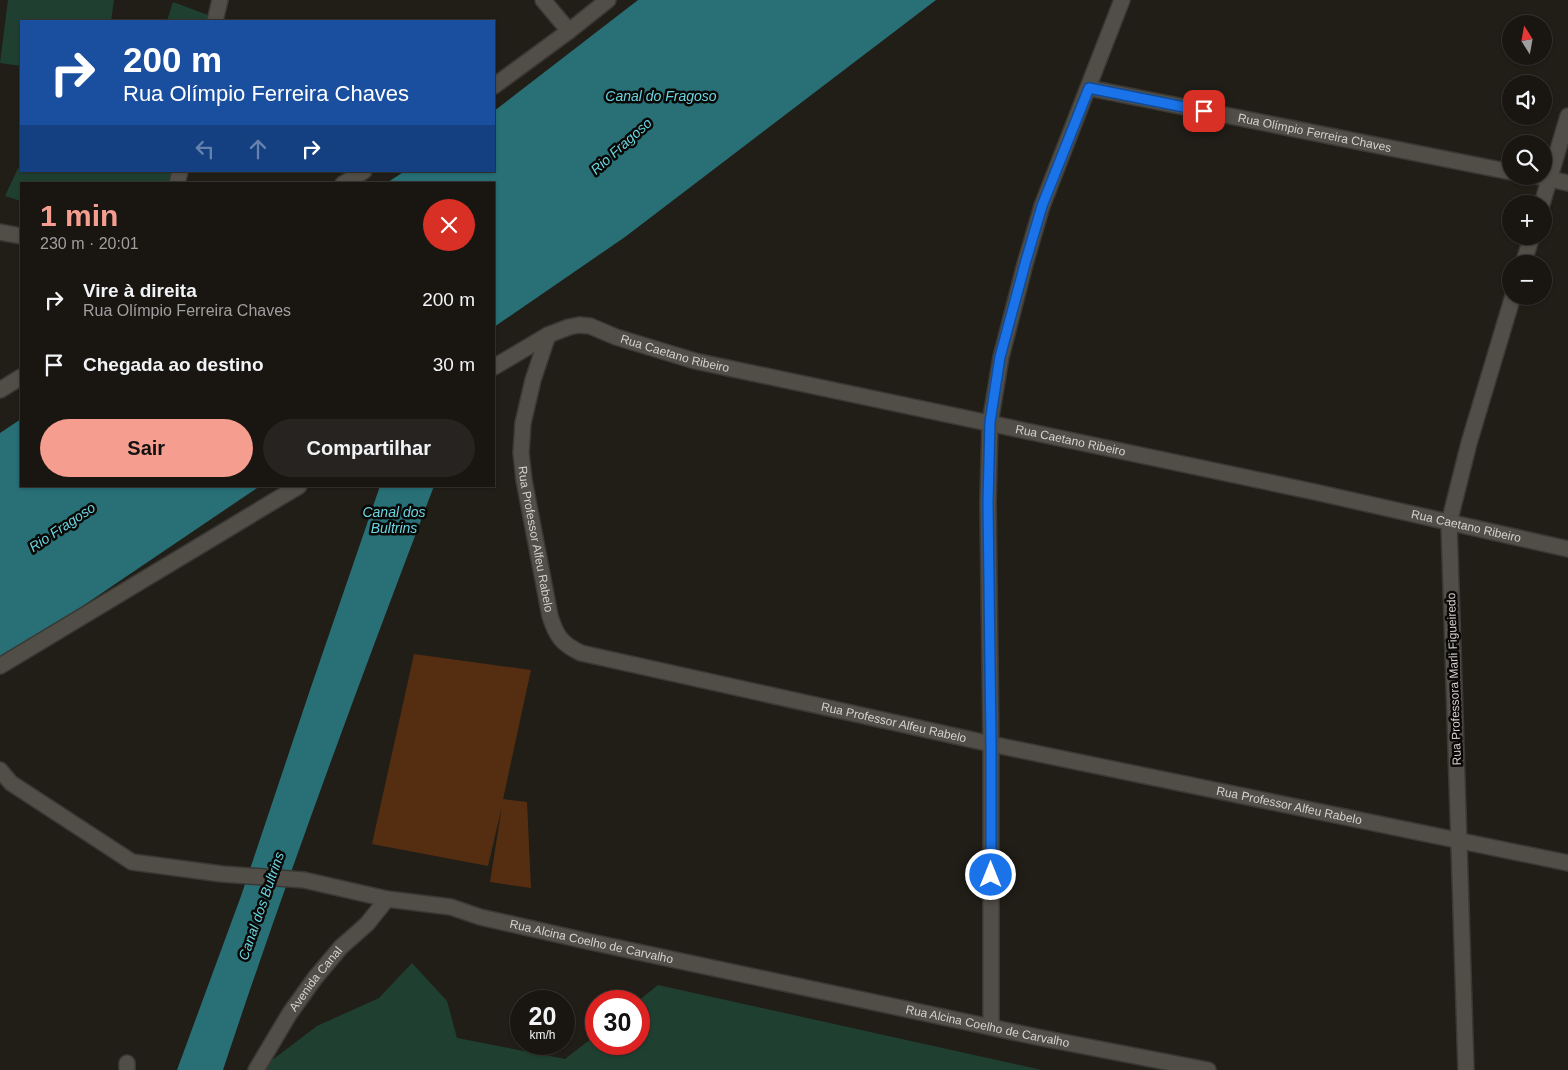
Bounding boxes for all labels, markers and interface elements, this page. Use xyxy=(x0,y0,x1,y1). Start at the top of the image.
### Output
north arrow xyxy=(1502,15,1552,65)
map controls xyxy=(1502,15,1552,305)
icon: right xyxy=(40,40,105,105)
text: 200 m xyxy=(123,40,222,79)
button: sound xyxy=(1502,75,1552,125)
text: Rua Olímpio Ferreira Chaves xyxy=(123,81,409,106)
water label: Canal do Fragoso xyxy=(605,88,717,104)
pin xyxy=(1183,90,1225,132)
icon: arrive xyxy=(1190,97,1218,125)
street label: Rua Olímpio Ferreira Chaves xyxy=(1237,111,1393,155)
water label: Rio Fragoso xyxy=(587,114,655,177)
icon: left xyxy=(191,135,219,163)
icon: ahead xyxy=(244,135,272,163)
icon: right xyxy=(297,135,325,163)
button: search xyxy=(1502,135,1552,185)
button: + xyxy=(1502,195,1552,245)
text: 1 min xyxy=(40,199,118,232)
button: close xyxy=(423,199,475,251)
text: 230 m · 20:01 xyxy=(40,235,139,252)
button: − xyxy=(1502,255,1552,305)
text: Vire à direita xyxy=(83,280,197,301)
icon: right xyxy=(40,286,68,314)
text: 200 m xyxy=(422,289,475,310)
text: Rua Olímpio Ferreira Chaves xyxy=(83,302,291,319)
street label: Rua Caetano Ribeiro xyxy=(619,332,731,375)
icon: arrive xyxy=(40,351,68,379)
text: Chegada ao destino xyxy=(83,354,264,375)
text: 30 m xyxy=(433,354,475,375)
button: Sair xyxy=(40,419,253,477)
button: Compartilhar xyxy=(263,419,475,477)
street label: Rua Caetano Ribeiro xyxy=(1014,422,1127,459)
street label: Rua Professor Alfeu Rabelo xyxy=(515,465,556,614)
water label: Rio Fragoso xyxy=(26,499,98,555)
water label: Canal dos Bultrins xyxy=(362,504,426,536)
street label: Rua Caetano Ribeiro xyxy=(1410,507,1523,545)
street label: Rua Professora Marli Figueiredo xyxy=(1444,592,1464,766)
street label: Rua Professor Alfeu Rabelo xyxy=(820,700,968,745)
street label: Rua Professor Alfeu Rabelo xyxy=(1215,784,1364,827)
position arrow xyxy=(964,848,1016,900)
water label: Canal dos Bultrins xyxy=(235,850,287,962)
street label: Rua Alcina Coelho de Carvalho xyxy=(508,917,675,966)
street label: Avenida Canal xyxy=(286,944,345,1014)
speed limit sign: 30 xyxy=(585,990,650,1055)
text: 20 xyxy=(529,1002,556,1030)
street label: Rua Alcina Coelho de Carvalho xyxy=(904,1002,1071,1050)
text: km/h xyxy=(529,1028,556,1042)

